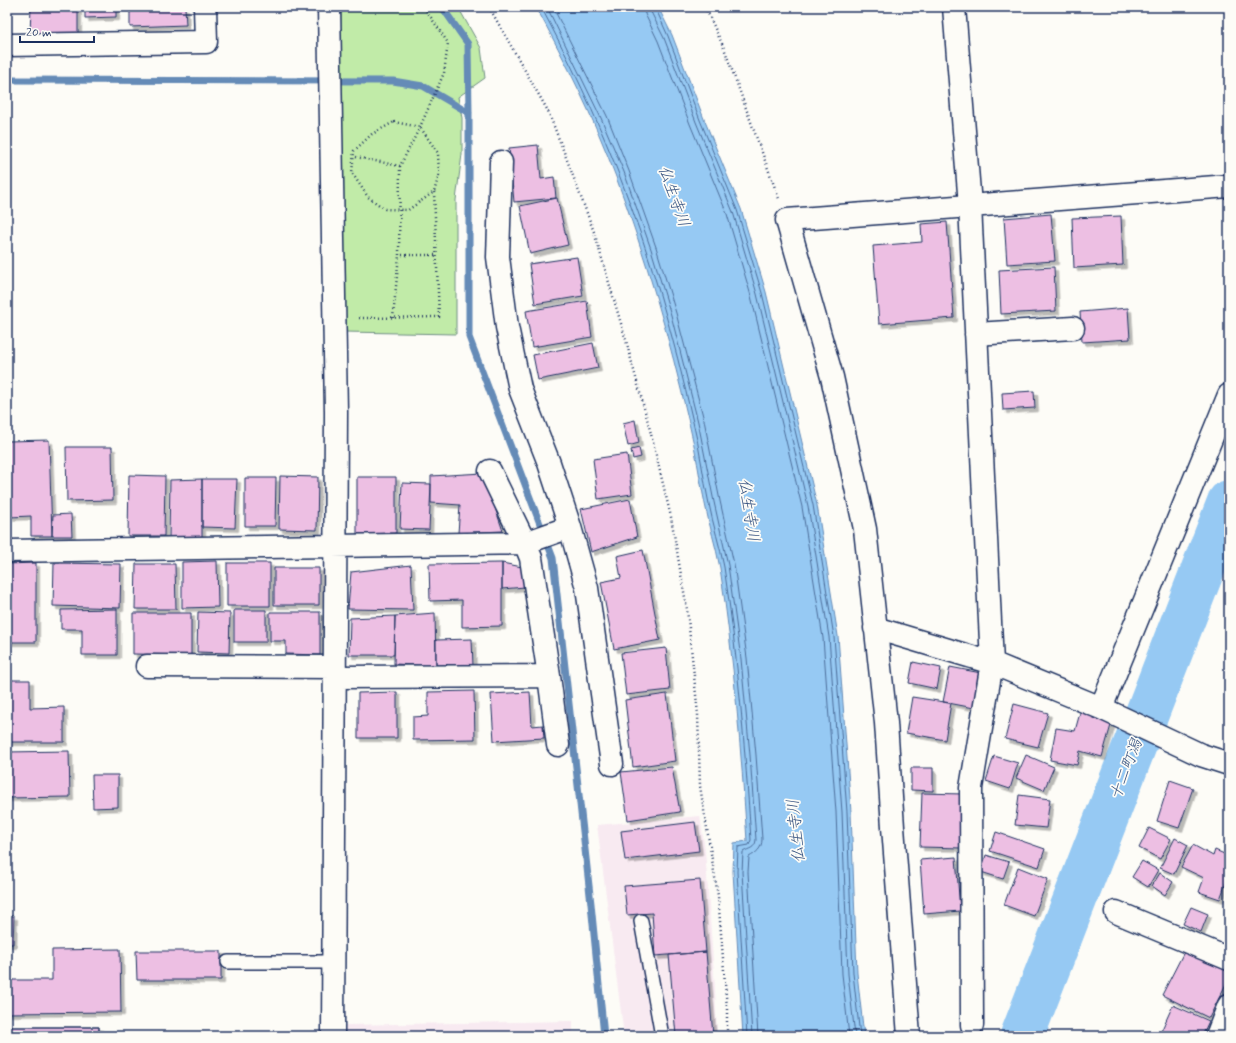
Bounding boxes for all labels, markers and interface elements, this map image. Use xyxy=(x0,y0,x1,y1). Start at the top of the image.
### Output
scale bar xyxy=(20,18,94,44)
text: 20 m xyxy=(26,25,52,41)
water label: 仏生寺川 xyxy=(653,163,694,230)
water label: 仏生寺川 xyxy=(733,477,764,543)
water label: 十二町潟 xyxy=(1105,735,1148,803)
water label: 仏生寺川 xyxy=(783,798,810,864)

